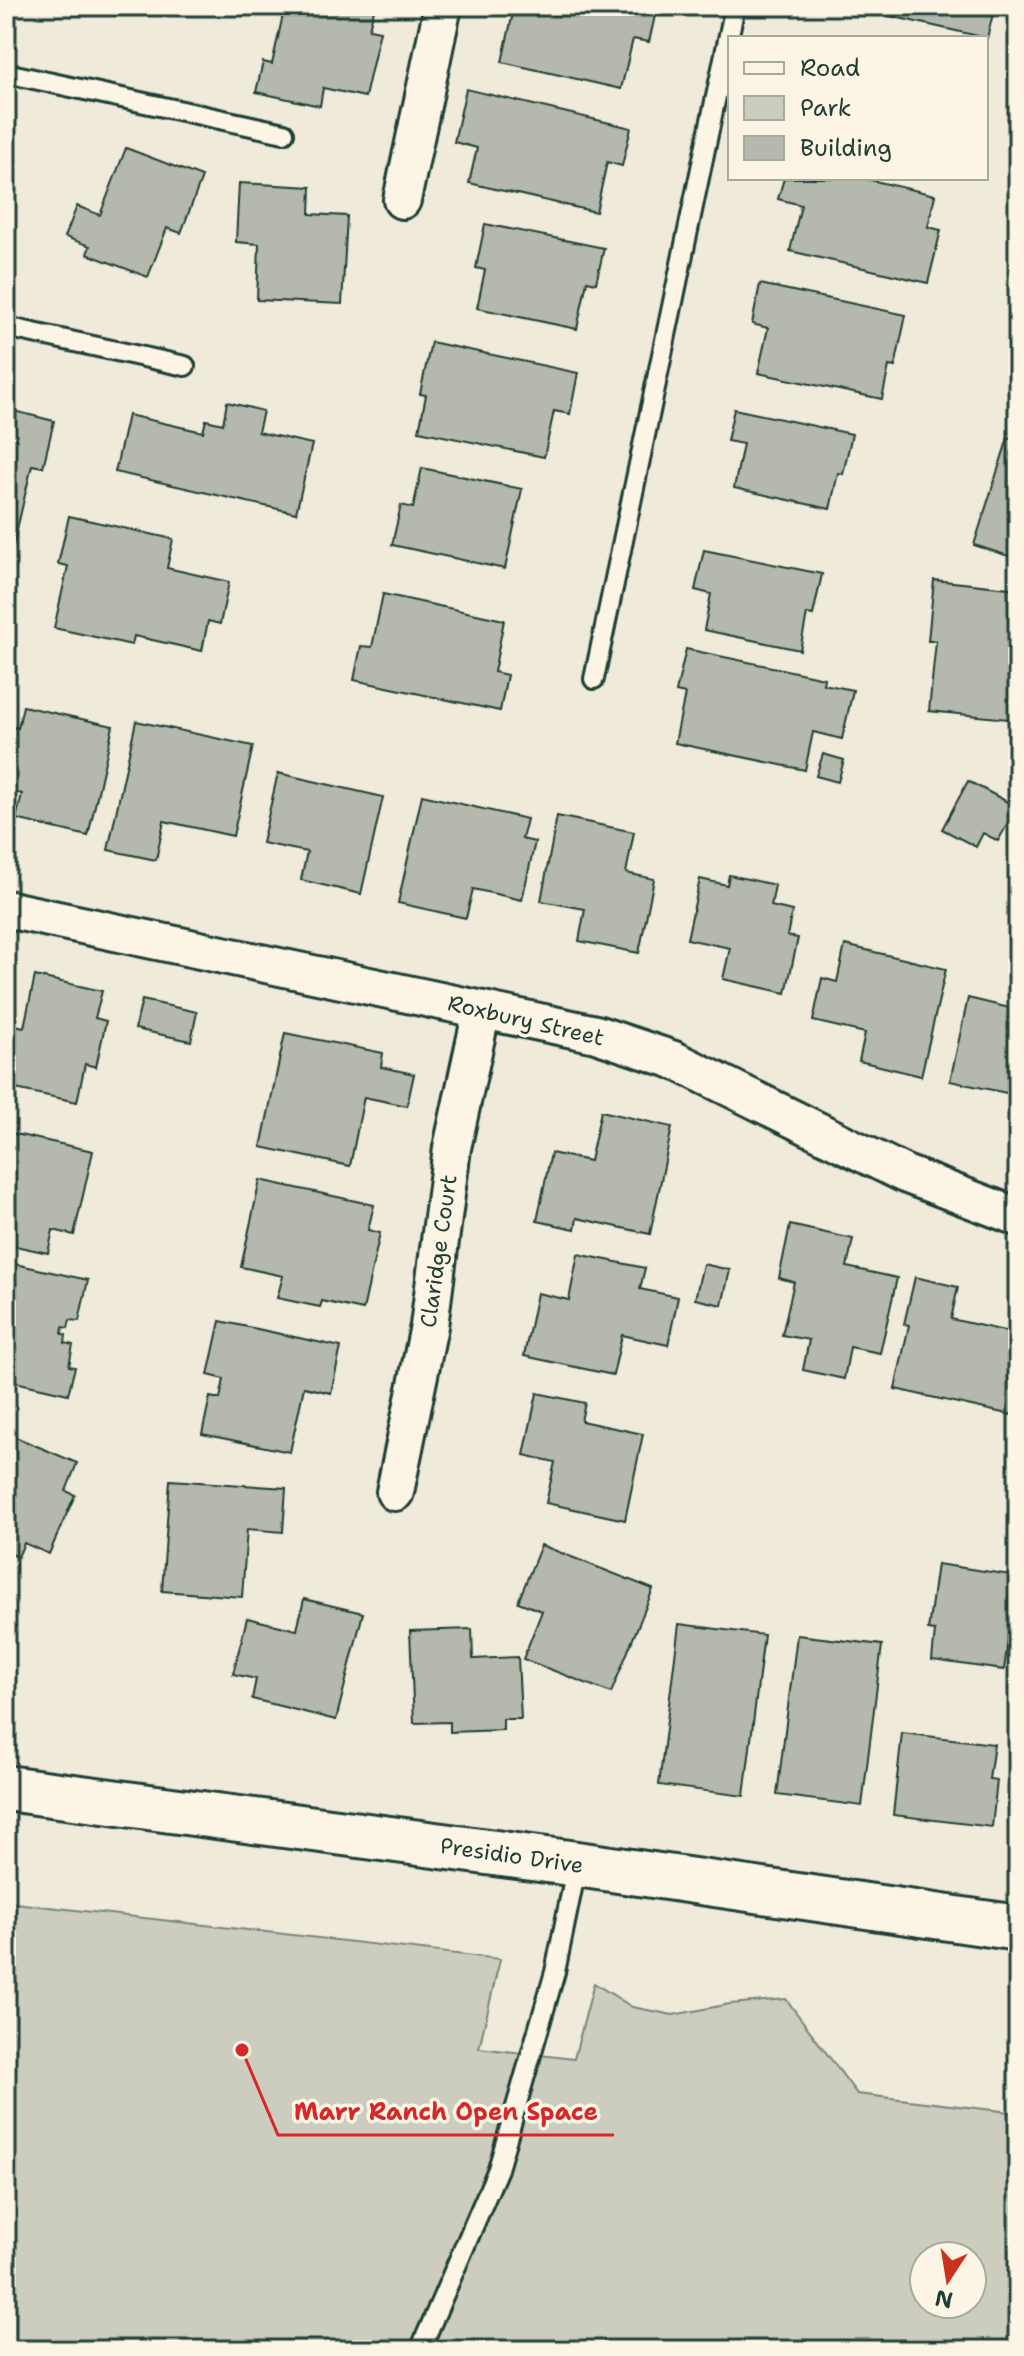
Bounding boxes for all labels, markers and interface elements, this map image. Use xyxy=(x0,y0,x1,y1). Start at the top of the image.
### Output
legend xyxy=(728,36,988,180)
text: Road xyxy=(800,52,860,84)
text: Park xyxy=(800,92,852,124)
text: Building xyxy=(800,132,892,164)
street label: Roxbury Street xyxy=(445,988,607,1053)
street label: Claridge Court xyxy=(413,1173,464,1329)
street label: Presidio Drive xyxy=(438,1831,586,1880)
callout: Marr Ranch Open Space xyxy=(278,2087,614,2135)
text: Marr Ranch Open Space xyxy=(294,2096,598,2128)
north arrow xyxy=(908,2240,988,2320)
text: N xyxy=(932,2283,955,2315)

